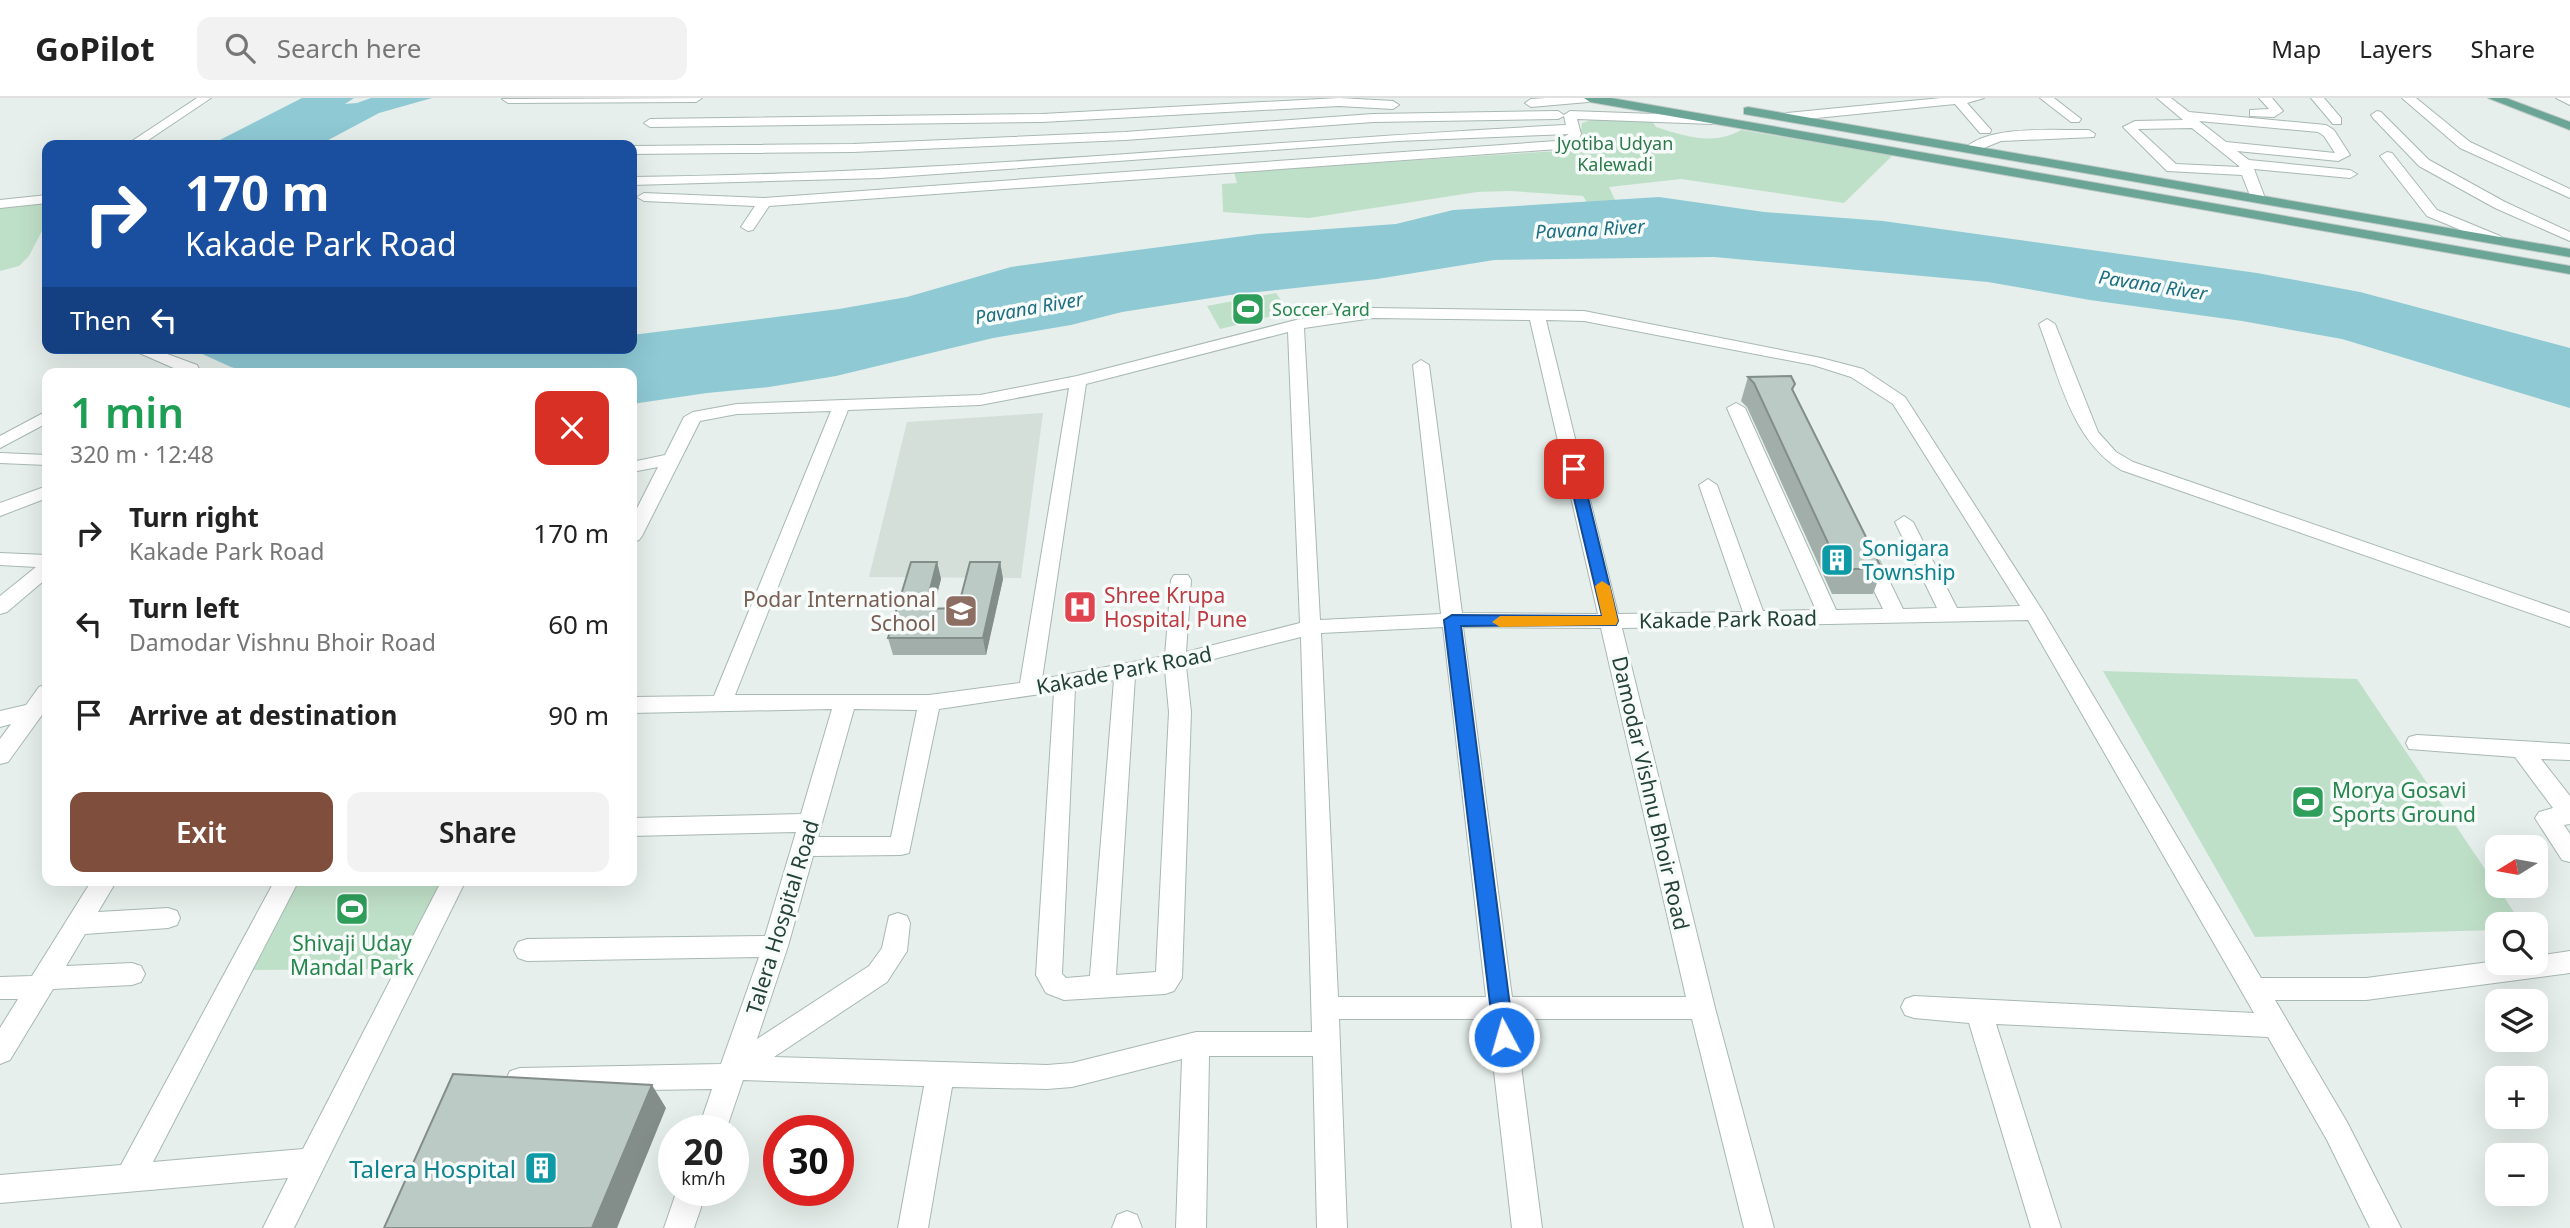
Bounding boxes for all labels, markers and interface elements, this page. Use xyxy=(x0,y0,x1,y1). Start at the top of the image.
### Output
search box xyxy=(197,17,687,80)
text: GoPilot xyxy=(35,26,155,71)
icon: search xyxy=(221,29,259,67)
text: Search here xyxy=(277,30,421,66)
text: Map xyxy=(2271,32,2321,65)
text: Layers xyxy=(2359,32,2433,65)
text: Share xyxy=(2471,32,2535,65)
park label: Jyotiba Udyan Kalewadi xyxy=(1555,131,1673,176)
text: 170 m xyxy=(185,159,330,225)
icon: right xyxy=(70,168,161,259)
water label: Pavana River xyxy=(1535,213,1647,245)
text: Kakade Park Road xyxy=(185,222,457,265)
water label: Pavana River xyxy=(2097,264,2211,307)
water label: Pavana River xyxy=(973,285,1087,330)
sports icon: Soccer Yard xyxy=(1229,290,1267,328)
place label: Soccer Yard xyxy=(1272,297,1370,321)
icon: left xyxy=(145,301,183,339)
text: Then xyxy=(70,302,131,338)
text: 1 min xyxy=(70,383,184,440)
button: close xyxy=(535,391,609,465)
text: 320 m · 12:48 xyxy=(70,438,214,470)
pin xyxy=(1544,439,1604,499)
icon: arrive xyxy=(1555,450,1593,488)
text: Turn right xyxy=(129,499,259,535)
icon: right xyxy=(70,514,108,552)
text: 170 m xyxy=(533,515,609,551)
place label: Sonigara Township xyxy=(1862,534,1955,586)
text: Kakade Park Road xyxy=(129,535,324,567)
building icon: Sonigara Township xyxy=(1818,541,1856,579)
place label: Shree Krupa Hospital, Pune xyxy=(1104,581,1247,633)
place label: Podar International School xyxy=(743,585,936,637)
hospital icon: Shree Krupa Hospital, Pune xyxy=(1061,588,1099,626)
text: Turn left xyxy=(129,590,240,626)
school or university icon: Podar International School xyxy=(942,592,980,630)
street label: Kakade Park Road xyxy=(1639,603,1817,635)
icon: left xyxy=(70,605,108,643)
text: 60 m xyxy=(548,606,609,642)
text: Damodar Vishnu Bhoir Road xyxy=(129,626,436,658)
street label: Kakade Park Road xyxy=(1034,639,1214,701)
street label: Damodar Vishnu Bhoir Road xyxy=(1606,653,1696,933)
icon: arrive xyxy=(70,696,108,734)
text: Arrive at destination xyxy=(129,697,398,733)
text: 90 m xyxy=(548,697,609,733)
place label: Morya Gosavi Sports Ground xyxy=(2332,776,2476,828)
sports icon: Morya Gosavi Sports Ground xyxy=(2289,783,2327,821)
button: Exit xyxy=(70,792,333,872)
button: Share xyxy=(347,792,609,872)
street label: Talera Hospital Road xyxy=(739,816,825,1018)
north arrow xyxy=(2485,835,2548,898)
map controls xyxy=(2485,835,2548,1206)
sports icon: Shivaji Uday Mandal Park xyxy=(333,890,371,928)
button: search xyxy=(2485,912,2548,975)
place label: Shivaji Uday Mandal Park xyxy=(290,929,415,981)
button: layers xyxy=(2485,989,2548,1052)
position arrow xyxy=(1467,1000,1541,1074)
button: + xyxy=(2485,1066,2548,1129)
speed limit sign: 30 xyxy=(763,1115,854,1206)
text: 20 xyxy=(683,1128,724,1175)
button: − xyxy=(2485,1143,2548,1206)
building icon: Talera Hospital xyxy=(522,1149,560,1187)
place label: Talera Hospital xyxy=(349,1152,516,1185)
text: km/h xyxy=(681,1166,726,1190)

